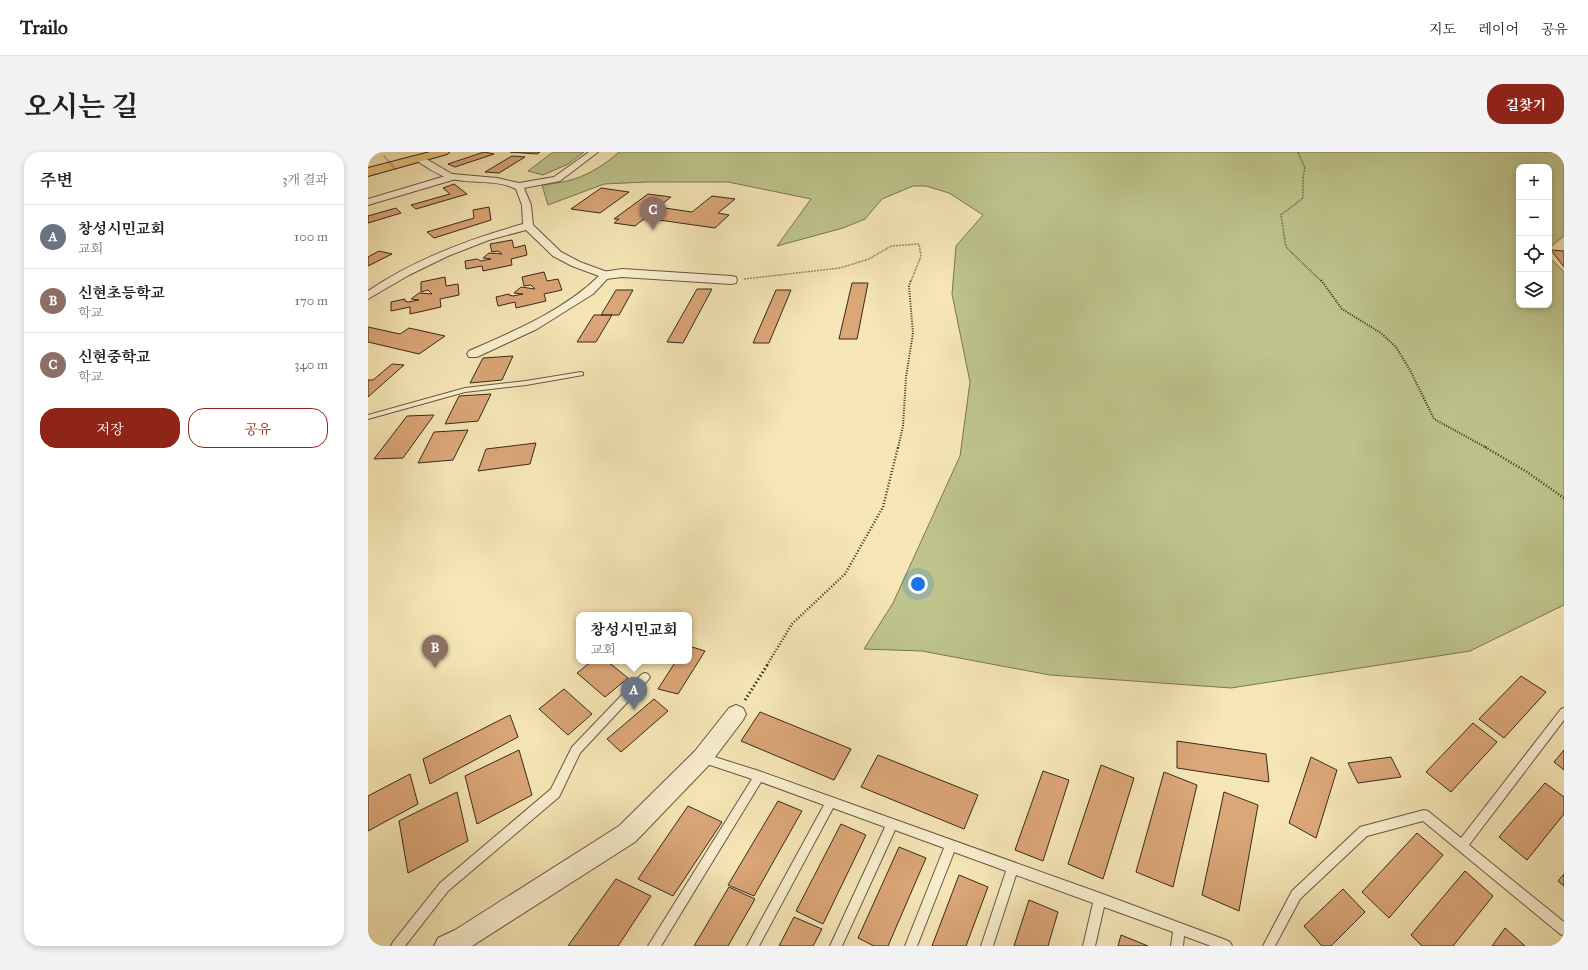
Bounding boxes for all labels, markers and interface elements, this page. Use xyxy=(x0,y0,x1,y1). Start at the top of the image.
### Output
text: Trailo xyxy=(20,16,68,39)
text: 지도 xyxy=(1429,21,1456,38)
text: 레이어 xyxy=(1478,21,1519,38)
text: 공유 xyxy=(1541,21,1568,38)
button: 길찾기 xyxy=(1487,84,1564,124)
text: 오시는 길 xyxy=(24,89,138,124)
map controls xyxy=(1516,164,1552,308)
button: + xyxy=(1516,164,1552,200)
text: 주변 xyxy=(40,170,73,191)
text: 3개 결과 xyxy=(282,172,328,188)
pin: C xyxy=(640,197,666,230)
button: − xyxy=(1516,200,1552,236)
text: 창성시민교회 xyxy=(78,220,165,238)
text: A xyxy=(49,229,57,245)
text: 100 m xyxy=(294,229,328,245)
button: locate xyxy=(1516,236,1552,272)
text: 교회 xyxy=(78,241,103,257)
button: layers xyxy=(1516,272,1552,308)
text: 신현초등학교 xyxy=(78,284,165,302)
text: B xyxy=(49,293,57,309)
text: 170 m xyxy=(295,293,328,309)
text: 학교 xyxy=(78,305,103,321)
text: 신현중학교 xyxy=(78,348,150,366)
text: C xyxy=(49,357,57,373)
text: 340 m xyxy=(294,357,328,373)
text: 학교 xyxy=(78,369,103,385)
button: 저장 xyxy=(40,408,180,448)
button: 공유 xyxy=(188,408,328,448)
your location xyxy=(908,574,928,594)
popup xyxy=(576,612,692,664)
text: 창성시민교회 xyxy=(591,621,677,639)
pin: B xyxy=(422,635,448,668)
text: 교회 xyxy=(591,642,616,658)
pin: A xyxy=(621,677,647,710)

